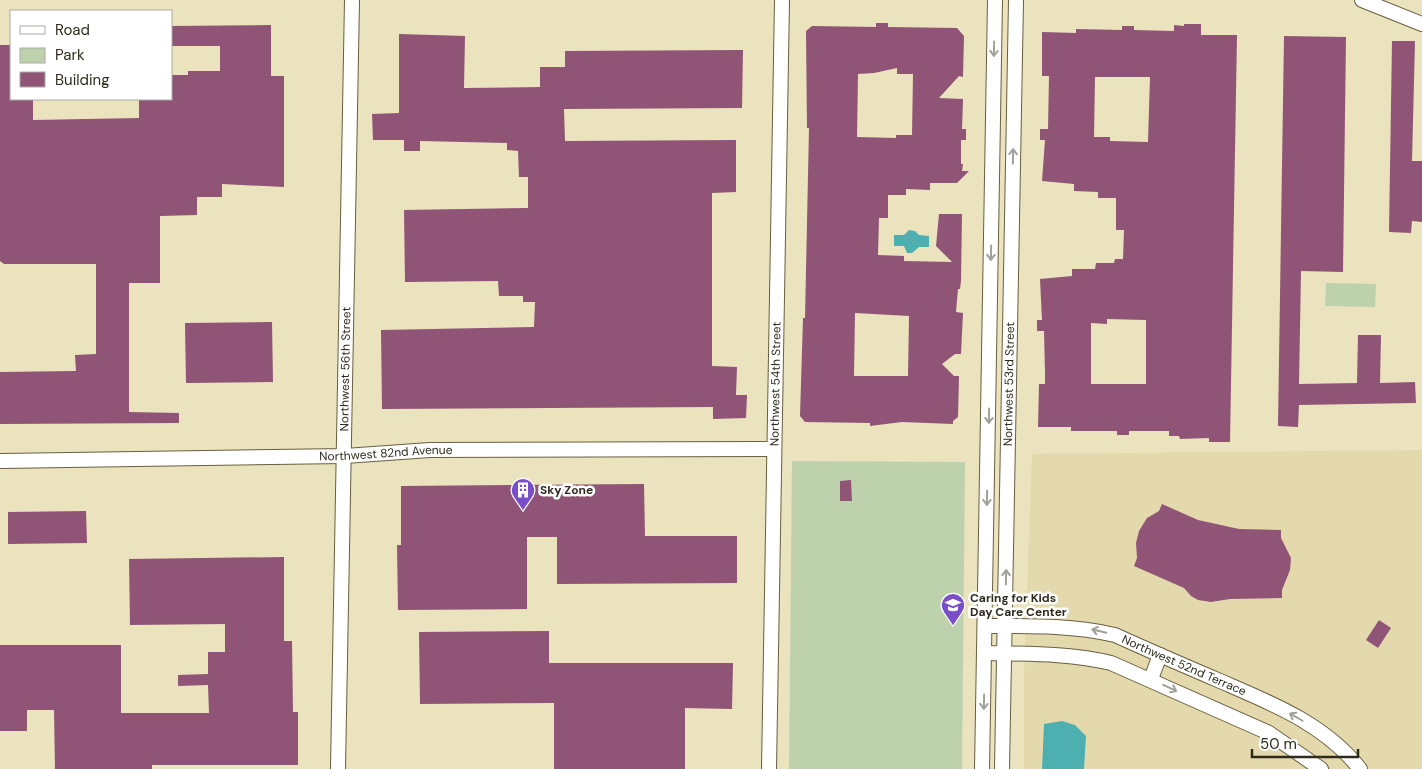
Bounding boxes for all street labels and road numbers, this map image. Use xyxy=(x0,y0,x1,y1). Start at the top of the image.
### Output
street label: Northwest 56th Street xyxy=(336,306,354,432)
street label: Northwest 54th Street xyxy=(766,321,785,446)
street label: Northwest 53rd Street xyxy=(1000,321,1018,446)
street label: Northwest 82nd Avenue xyxy=(319,442,453,464)
street label: Northwest 52nd Terrace xyxy=(1119,631,1249,699)

